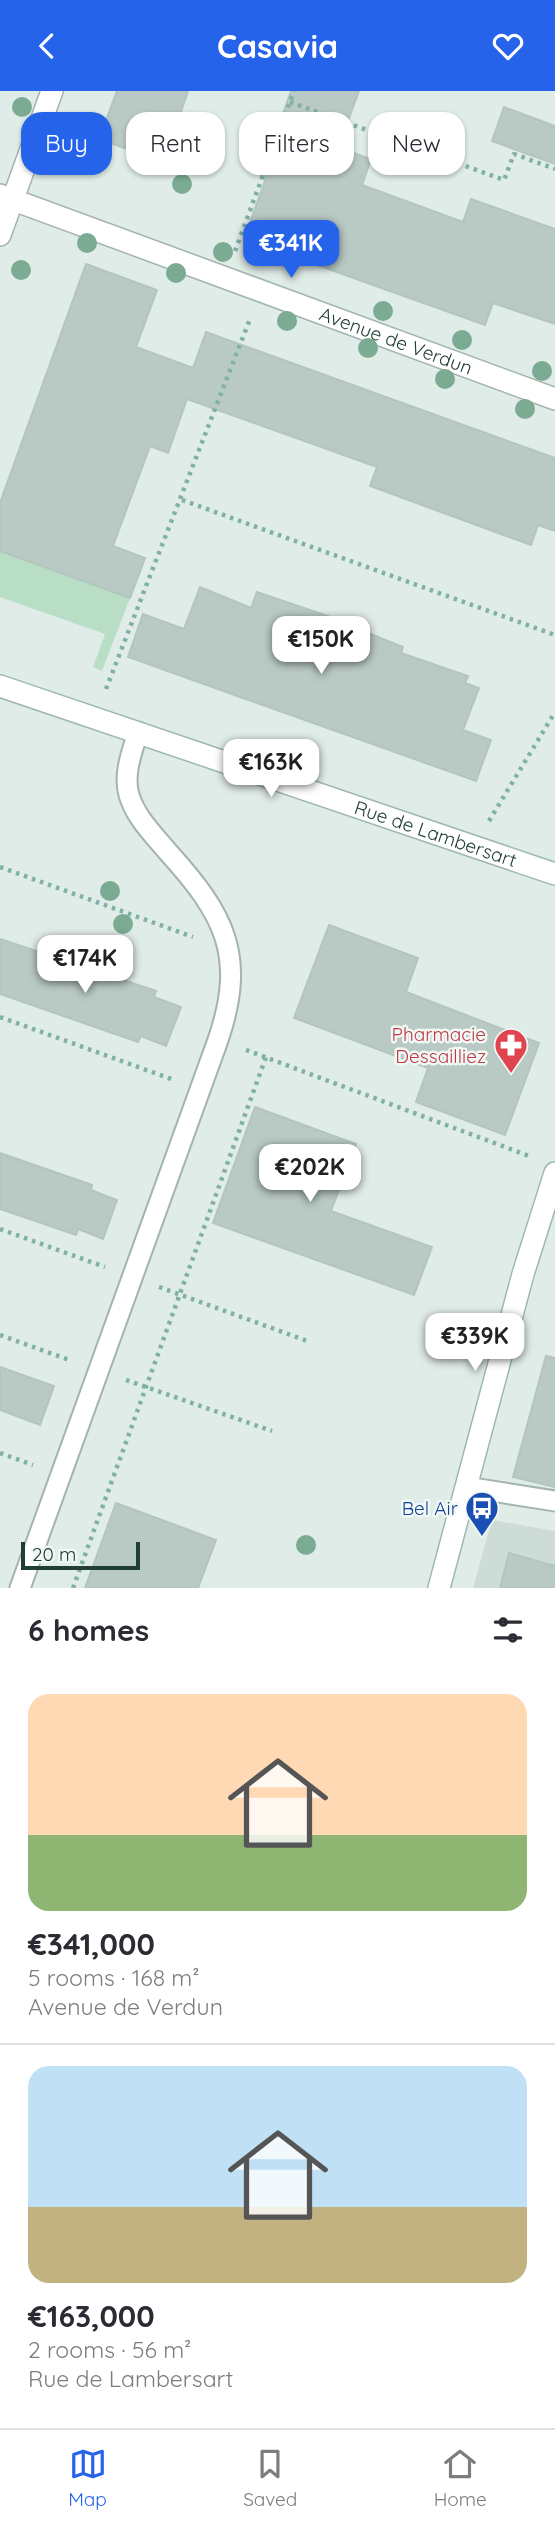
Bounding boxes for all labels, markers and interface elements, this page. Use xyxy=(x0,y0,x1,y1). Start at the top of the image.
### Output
text: Casavia xyxy=(217,26,338,66)
icon: back xyxy=(28,27,66,65)
icon: heart xyxy=(489,27,527,65)
chip: Buy xyxy=(21,112,112,175)
chip: Rent xyxy=(126,112,225,175)
chip: Filters xyxy=(239,112,354,175)
chip: New xyxy=(368,112,465,175)
pin: €341K xyxy=(242,221,340,280)
text: €341K xyxy=(259,228,323,257)
street label: Avenue de Verdun xyxy=(316,302,476,380)
pin: €150K xyxy=(272,617,370,676)
text: €150K xyxy=(288,624,354,653)
pin: €163K xyxy=(222,739,320,799)
text: €163K xyxy=(239,747,303,776)
street label: Rue de Lambersart xyxy=(351,795,520,872)
pin: €174K xyxy=(36,935,134,995)
text: €174K xyxy=(53,943,117,972)
place label: Pharmacie Dessailliez xyxy=(392,1022,486,1068)
pharmacy icon: Pharmacie Dessailliez xyxy=(492,1026,530,1075)
pin: €202K xyxy=(261,1145,359,1204)
text: €202K xyxy=(275,1152,345,1181)
pin: €339K xyxy=(426,1313,524,1373)
text: €339K xyxy=(441,1321,509,1350)
bus stop icon: Bel Air xyxy=(463,1489,501,1538)
place label: Bel Air xyxy=(402,1496,459,1520)
scale bar xyxy=(21,1539,140,1571)
text: 20 m xyxy=(32,1542,76,1566)
text: 6 homes xyxy=(28,1611,149,1649)
icon: filters xyxy=(489,1611,527,1649)
icon: home xyxy=(215,1740,341,1866)
text: €341,000 xyxy=(28,1925,155,1963)
text: 5 rooms · 168 m² xyxy=(28,1963,200,1992)
text: Avenue de Verdun xyxy=(28,1992,223,2021)
icon: home xyxy=(215,2112,341,2238)
text: €163,000 xyxy=(28,2297,155,2335)
text: 2 rooms · 56 m² xyxy=(28,2335,191,2364)
text: Rue de Lambersart xyxy=(28,2364,233,2393)
tab: Map xyxy=(68,2445,107,2511)
tab: Saved xyxy=(243,2445,297,2511)
tab: Home xyxy=(434,2445,487,2511)

